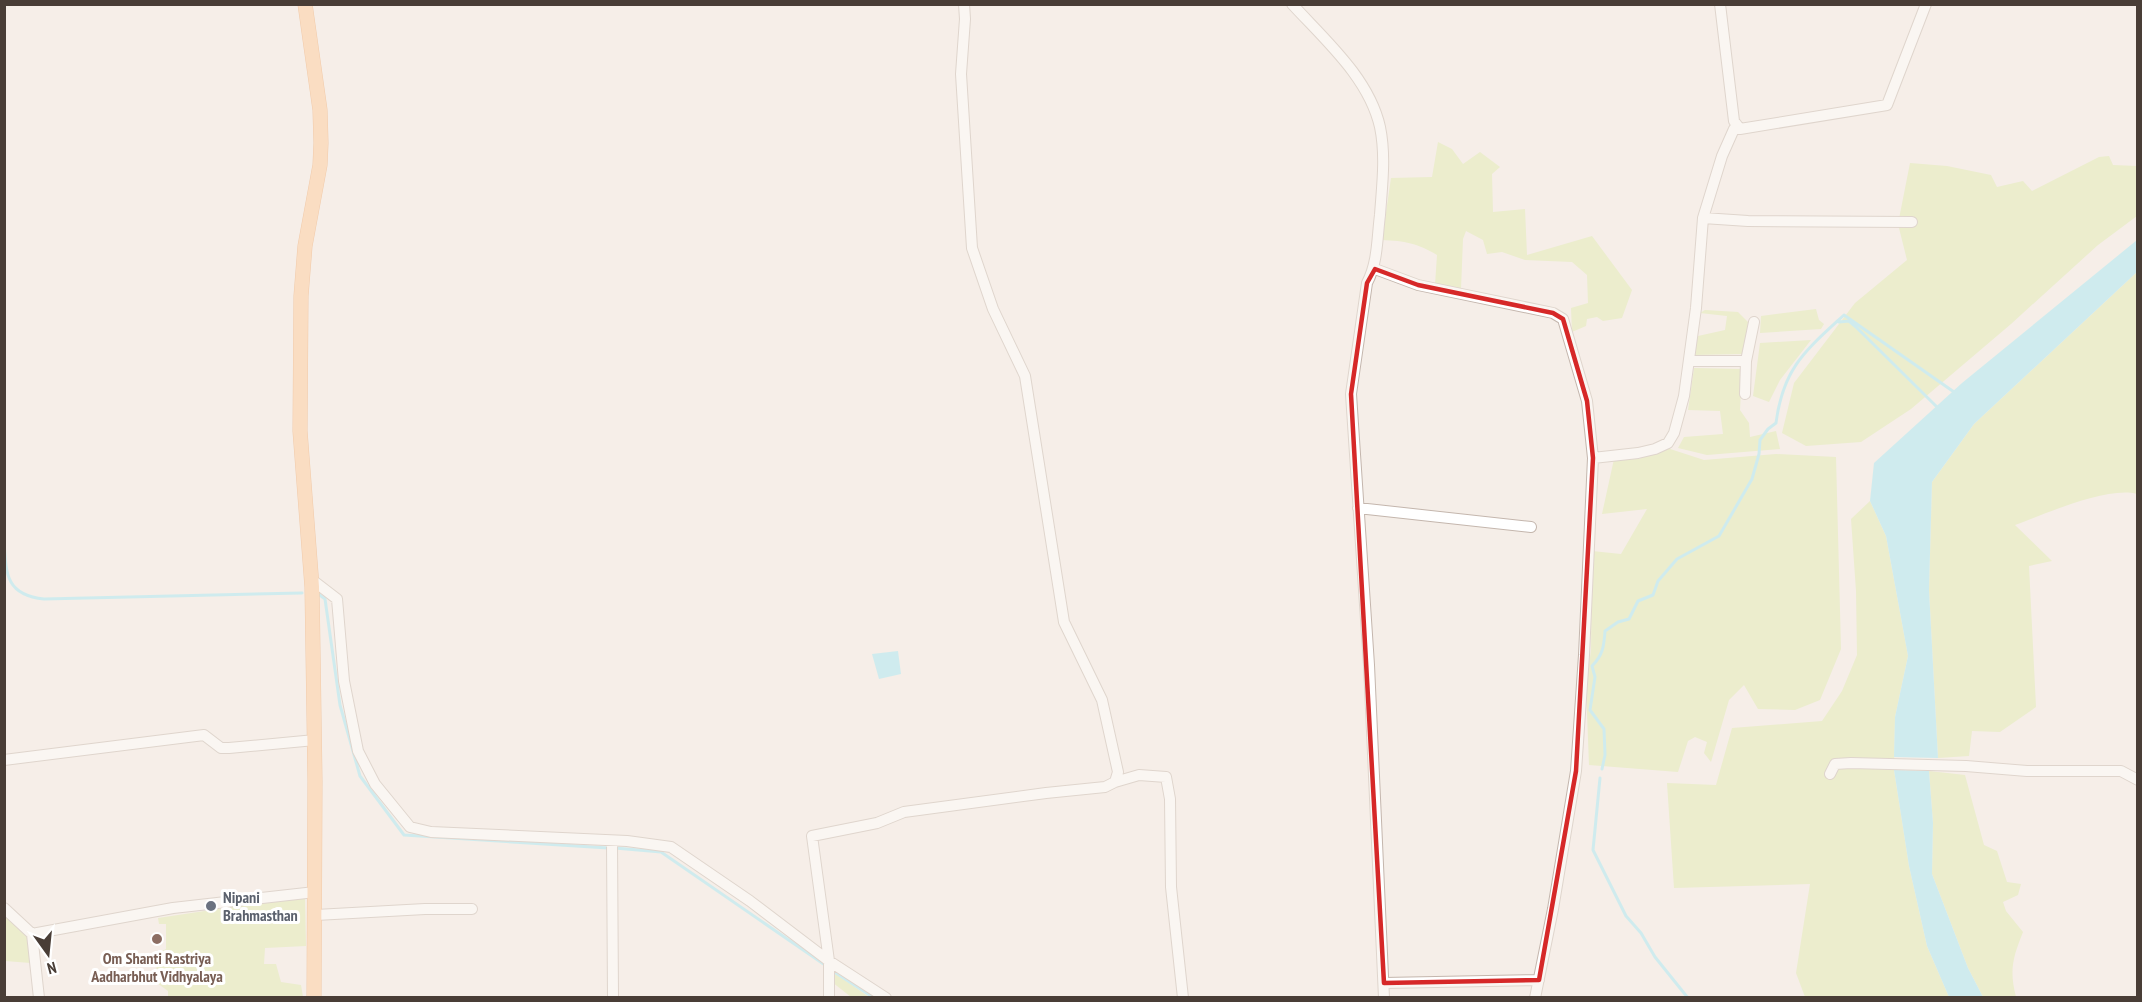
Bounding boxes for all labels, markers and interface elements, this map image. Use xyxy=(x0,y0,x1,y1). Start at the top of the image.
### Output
place label: Nipani Brahmasthan xyxy=(223,887,298,925)
marker: Nipani Brahmasthan xyxy=(204,899,218,913)
north arrow xyxy=(18,924,78,984)
marker: Om Shanti Rastriya Aadharbhut Vidhyalaya xyxy=(150,932,164,946)
place label: Om Shanti Rastriya Aadharbhut Vidhyalaya xyxy=(90,948,223,986)
text: N xyxy=(45,958,59,979)

